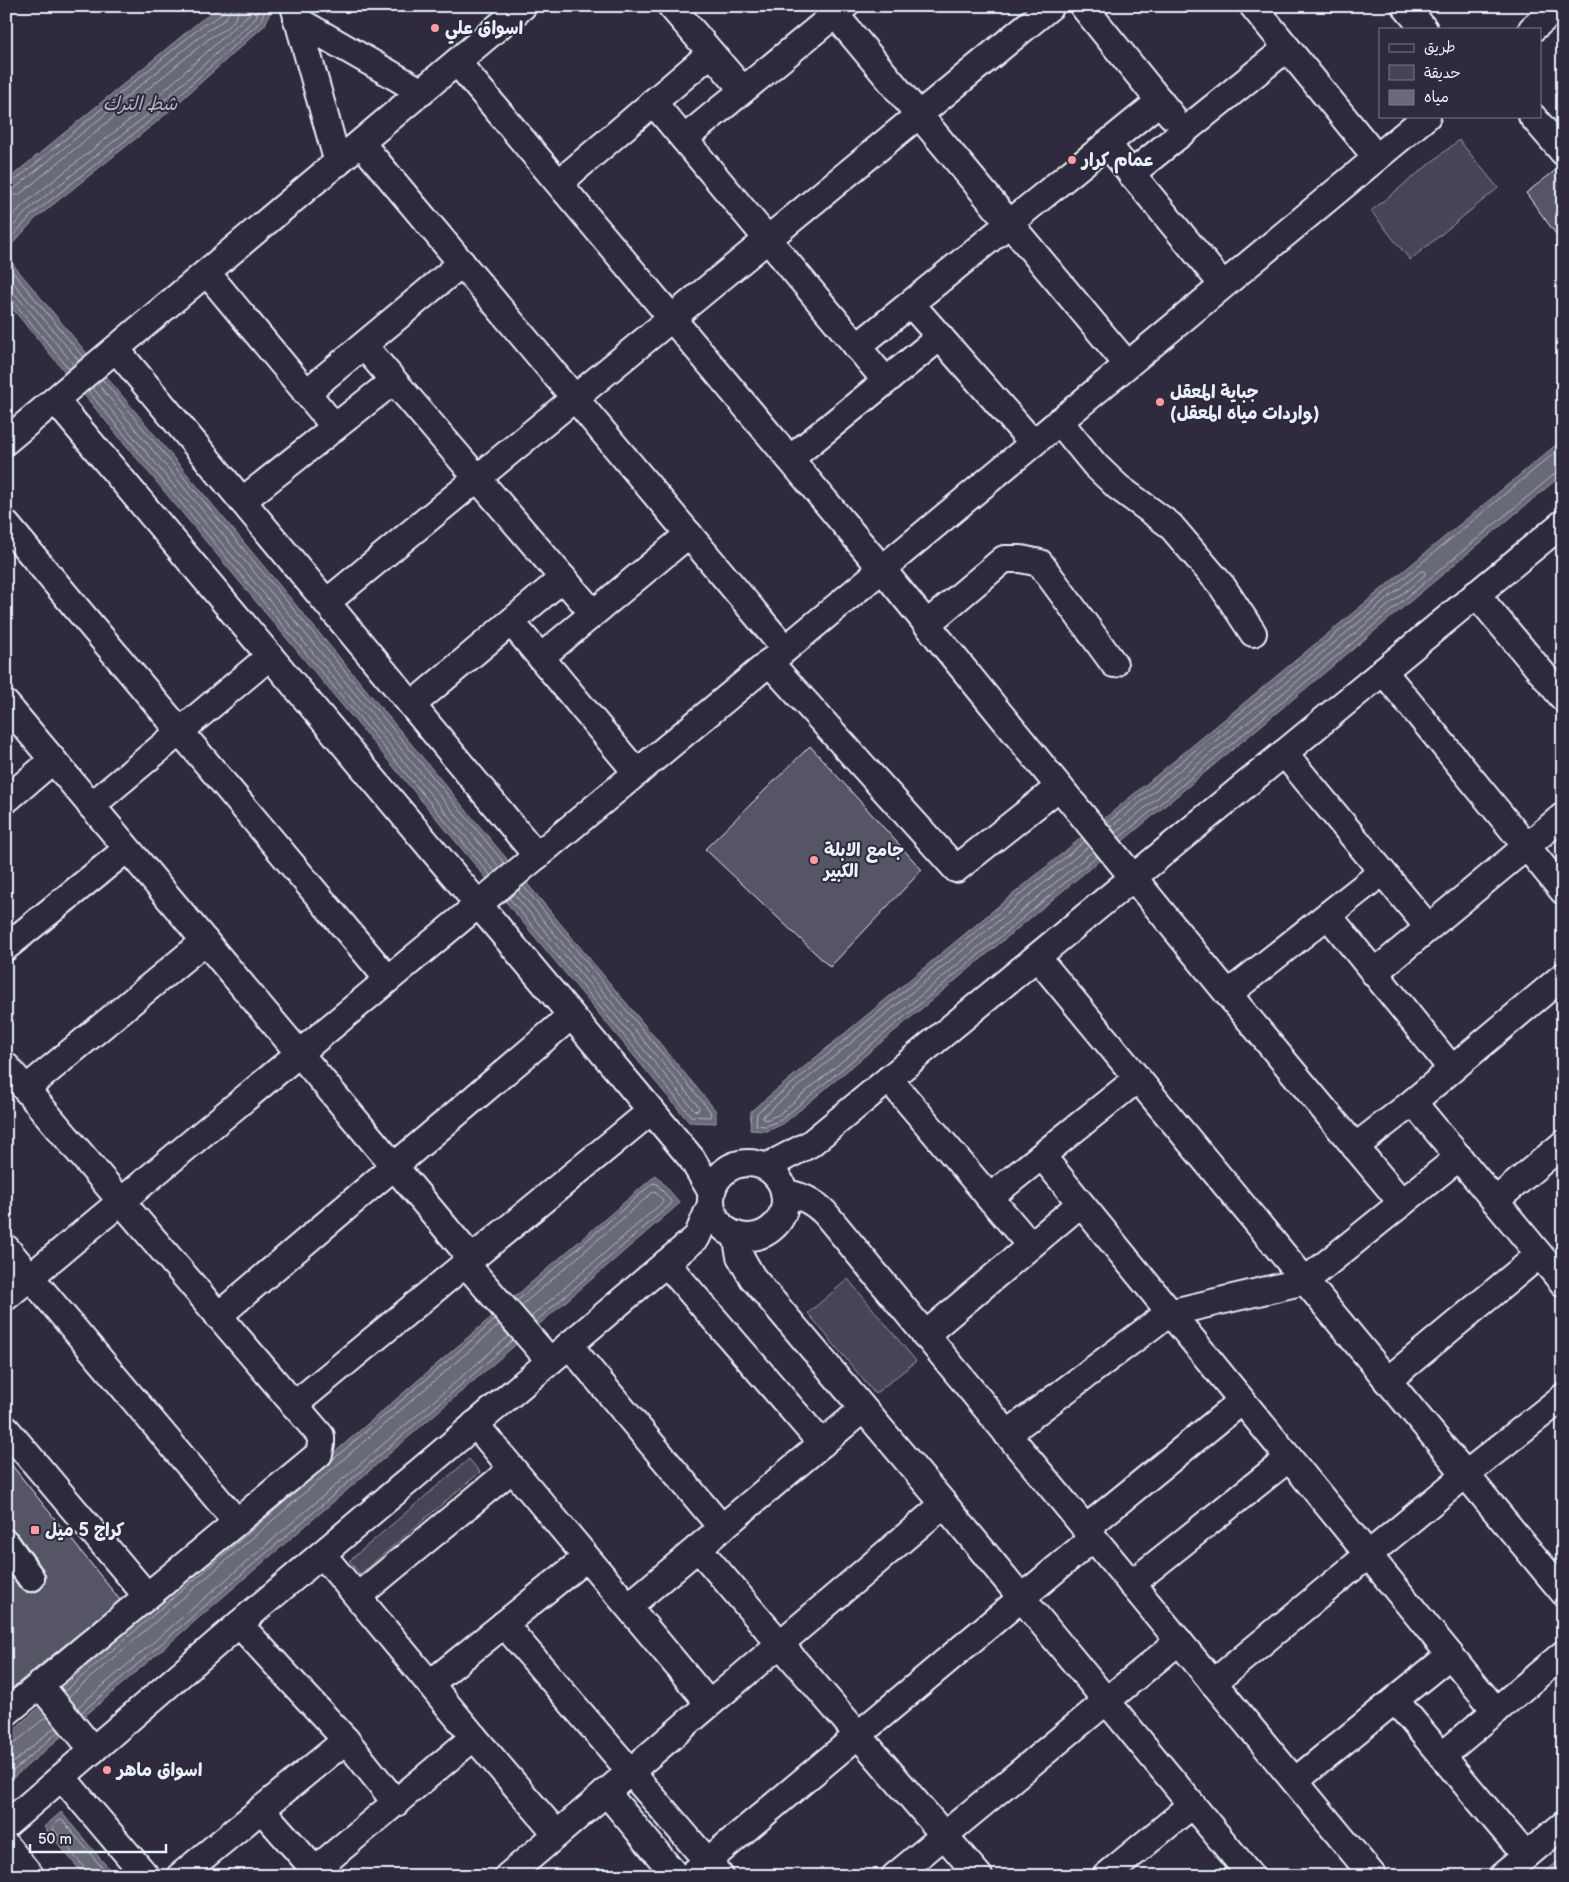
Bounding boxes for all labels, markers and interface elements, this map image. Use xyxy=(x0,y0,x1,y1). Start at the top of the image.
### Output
place label: اسواق علي xyxy=(445,18,523,44)
marker: اسواق علي xyxy=(429,22,441,34)
legend xyxy=(1379,28,1542,118)
text: طريق xyxy=(1424,38,1456,57)
text: حديقة xyxy=(1424,64,1461,83)
text: مياه xyxy=(1424,88,1449,107)
water label: شط الترك xyxy=(103,93,178,116)
place label: عمام كرار xyxy=(1080,150,1154,174)
marker: عمام كرار xyxy=(1066,154,1078,166)
place label: جباية المعقل (واردات مياه المعقل) xyxy=(1170,382,1319,425)
marker: جباية المعقل (واردات مياه المعقل) xyxy=(1154,396,1166,408)
place label: جامع الابلة الكبير xyxy=(822,840,904,882)
marker: جامع الابلة الكبير xyxy=(808,854,820,866)
place label: كراج 5 ميل xyxy=(45,1520,125,1541)
marker: كراج 5 ميل xyxy=(29,1524,41,1536)
place label: اسواق ماهر xyxy=(115,1760,202,1781)
marker: اسواق ماهر xyxy=(101,1764,113,1776)
scale bar xyxy=(30,1822,166,1854)
text: 50 m xyxy=(38,1830,72,1849)

